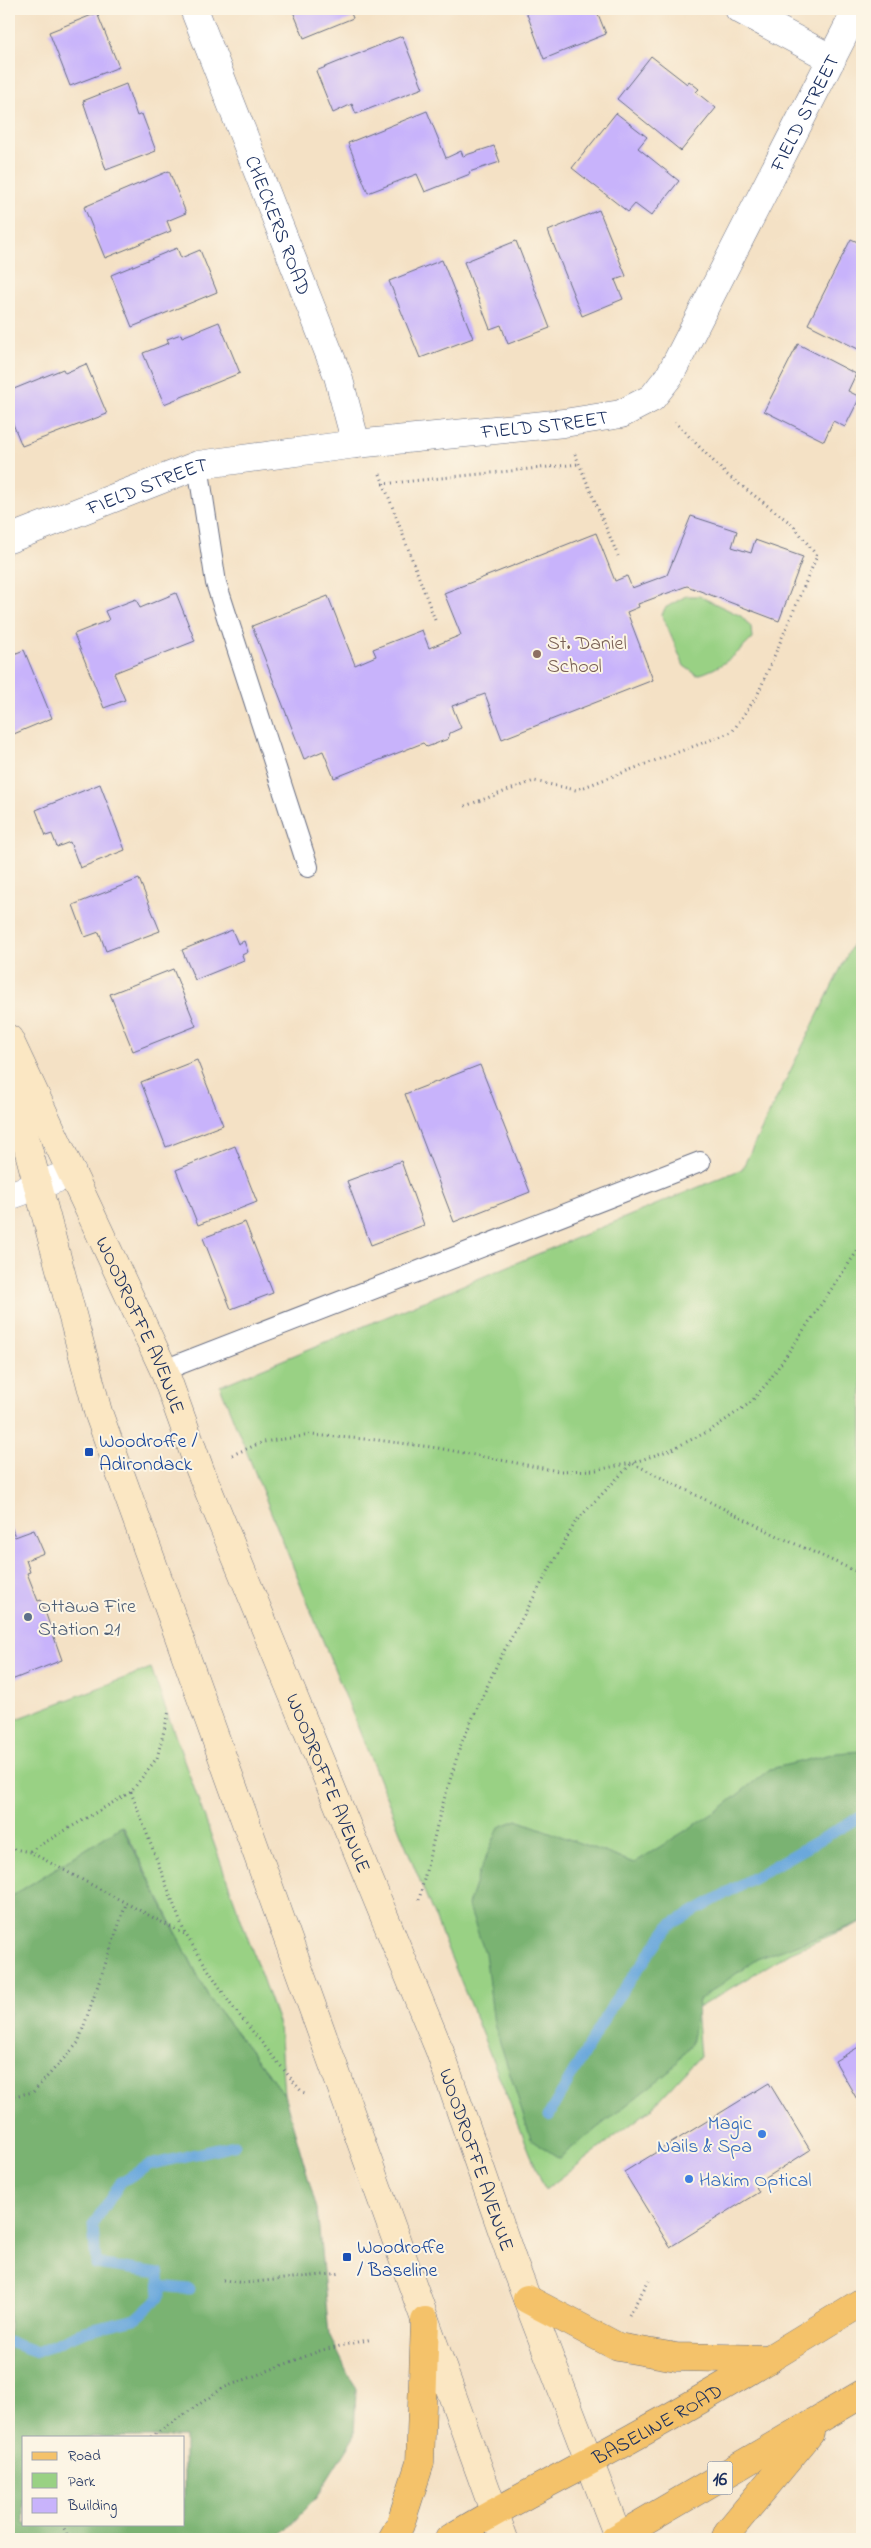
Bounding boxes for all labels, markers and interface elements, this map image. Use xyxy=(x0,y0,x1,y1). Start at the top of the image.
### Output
street label: FIELD STREET xyxy=(764,50,848,178)
street label: CHECKERS ROAD xyxy=(236,152,317,300)
street label: FIELD STREET xyxy=(479,404,611,448)
street label: FIELD STREET xyxy=(82,452,209,525)
place label: St. Daniel School xyxy=(547,630,627,682)
marker: St. Daniel School xyxy=(531,648,543,660)
street label: WOODROFFE AVENUE xyxy=(87,1232,191,1418)
place label: Woodroffe / Adirondack xyxy=(99,1428,198,1480)
marker: Woodroffe / Adirondack xyxy=(83,1446,95,1458)
place label: Ottawa Fire Station 21 xyxy=(38,1593,136,1645)
marker: Ottawa Fire Station 21 xyxy=(22,1611,34,1623)
street label: WOODROFFE AVENUE xyxy=(277,1689,377,1878)
street label: WOODROFFE AVENUE xyxy=(430,2065,520,2255)
place label: Magic Nails & Spa xyxy=(657,2110,752,2162)
marker: Magic Nails & Spa xyxy=(756,2128,768,2140)
place label: Hakim Optical xyxy=(699,2167,812,2196)
marker: Hakim Optical xyxy=(683,2173,695,2185)
place label: Woodroffe / Baseline xyxy=(357,2234,444,2286)
marker: Woodroffe / Baseline xyxy=(341,2251,353,2263)
street label: BASELINE ROAD xyxy=(587,2378,729,2474)
legend xyxy=(22,2436,185,2526)
text: Road xyxy=(68,2445,101,2467)
road number: 16 xyxy=(708,2462,732,2494)
text: Park xyxy=(68,2471,96,2493)
text: Building xyxy=(67,2495,117,2518)

